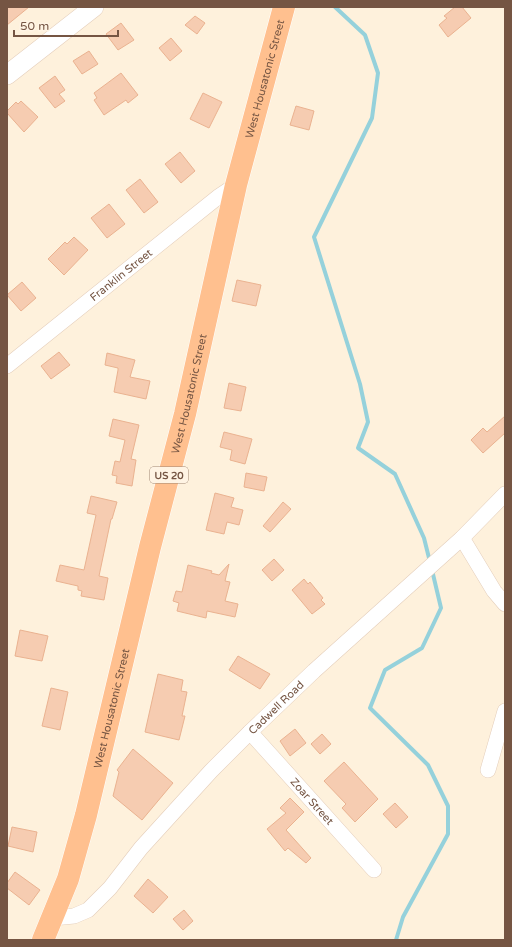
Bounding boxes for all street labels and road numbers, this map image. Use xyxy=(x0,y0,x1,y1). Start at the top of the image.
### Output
street label: West Housatonic Street xyxy=(243,18,287,140)
street label: Franklin Street xyxy=(88,246,155,304)
street label: West Housatonic Street xyxy=(169,333,210,455)
road number: US 20 xyxy=(150,467,188,483)
street label: West Housatonic Street xyxy=(91,647,133,770)
street label: Cadwell Road xyxy=(246,678,307,737)
street label: Zoar Street xyxy=(287,775,336,828)

